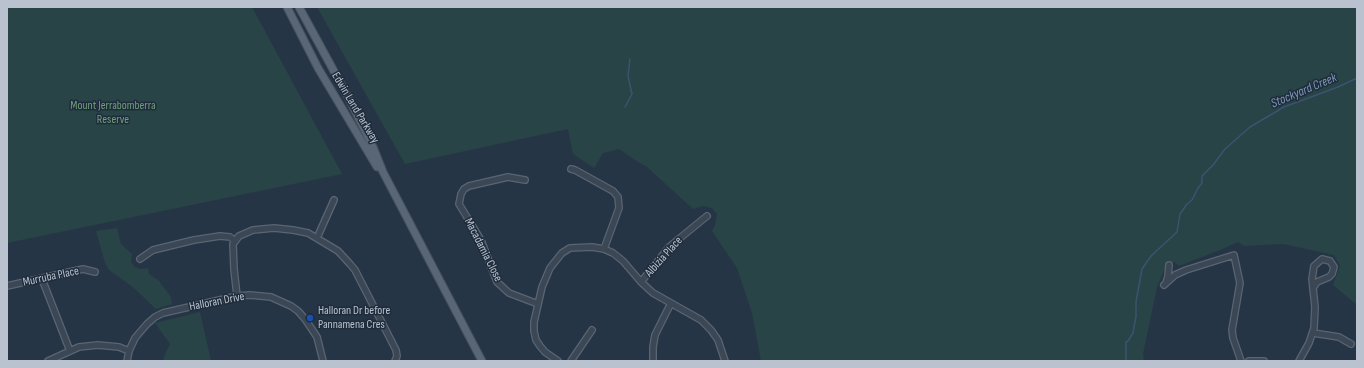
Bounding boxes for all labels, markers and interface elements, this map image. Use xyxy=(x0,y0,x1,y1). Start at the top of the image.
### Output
street label: Edwin Land Parkway xyxy=(328,70,382,146)
water label: Stockyard Creek xyxy=(1269,70,1339,112)
park label: Mount Jerrabomberra Reserve xyxy=(70,99,156,127)
street label: Macadamia Close xyxy=(461,216,505,284)
street label: Albizia Place xyxy=(642,234,686,280)
street label: Murruba Place xyxy=(22,264,80,290)
street label: Halloran Drive xyxy=(188,290,246,314)
place label: Halloran Dr before Pannamena Cres xyxy=(318,304,390,332)
marker: Halloran Dr before Pannamena Cres xyxy=(305,313,315,323)

